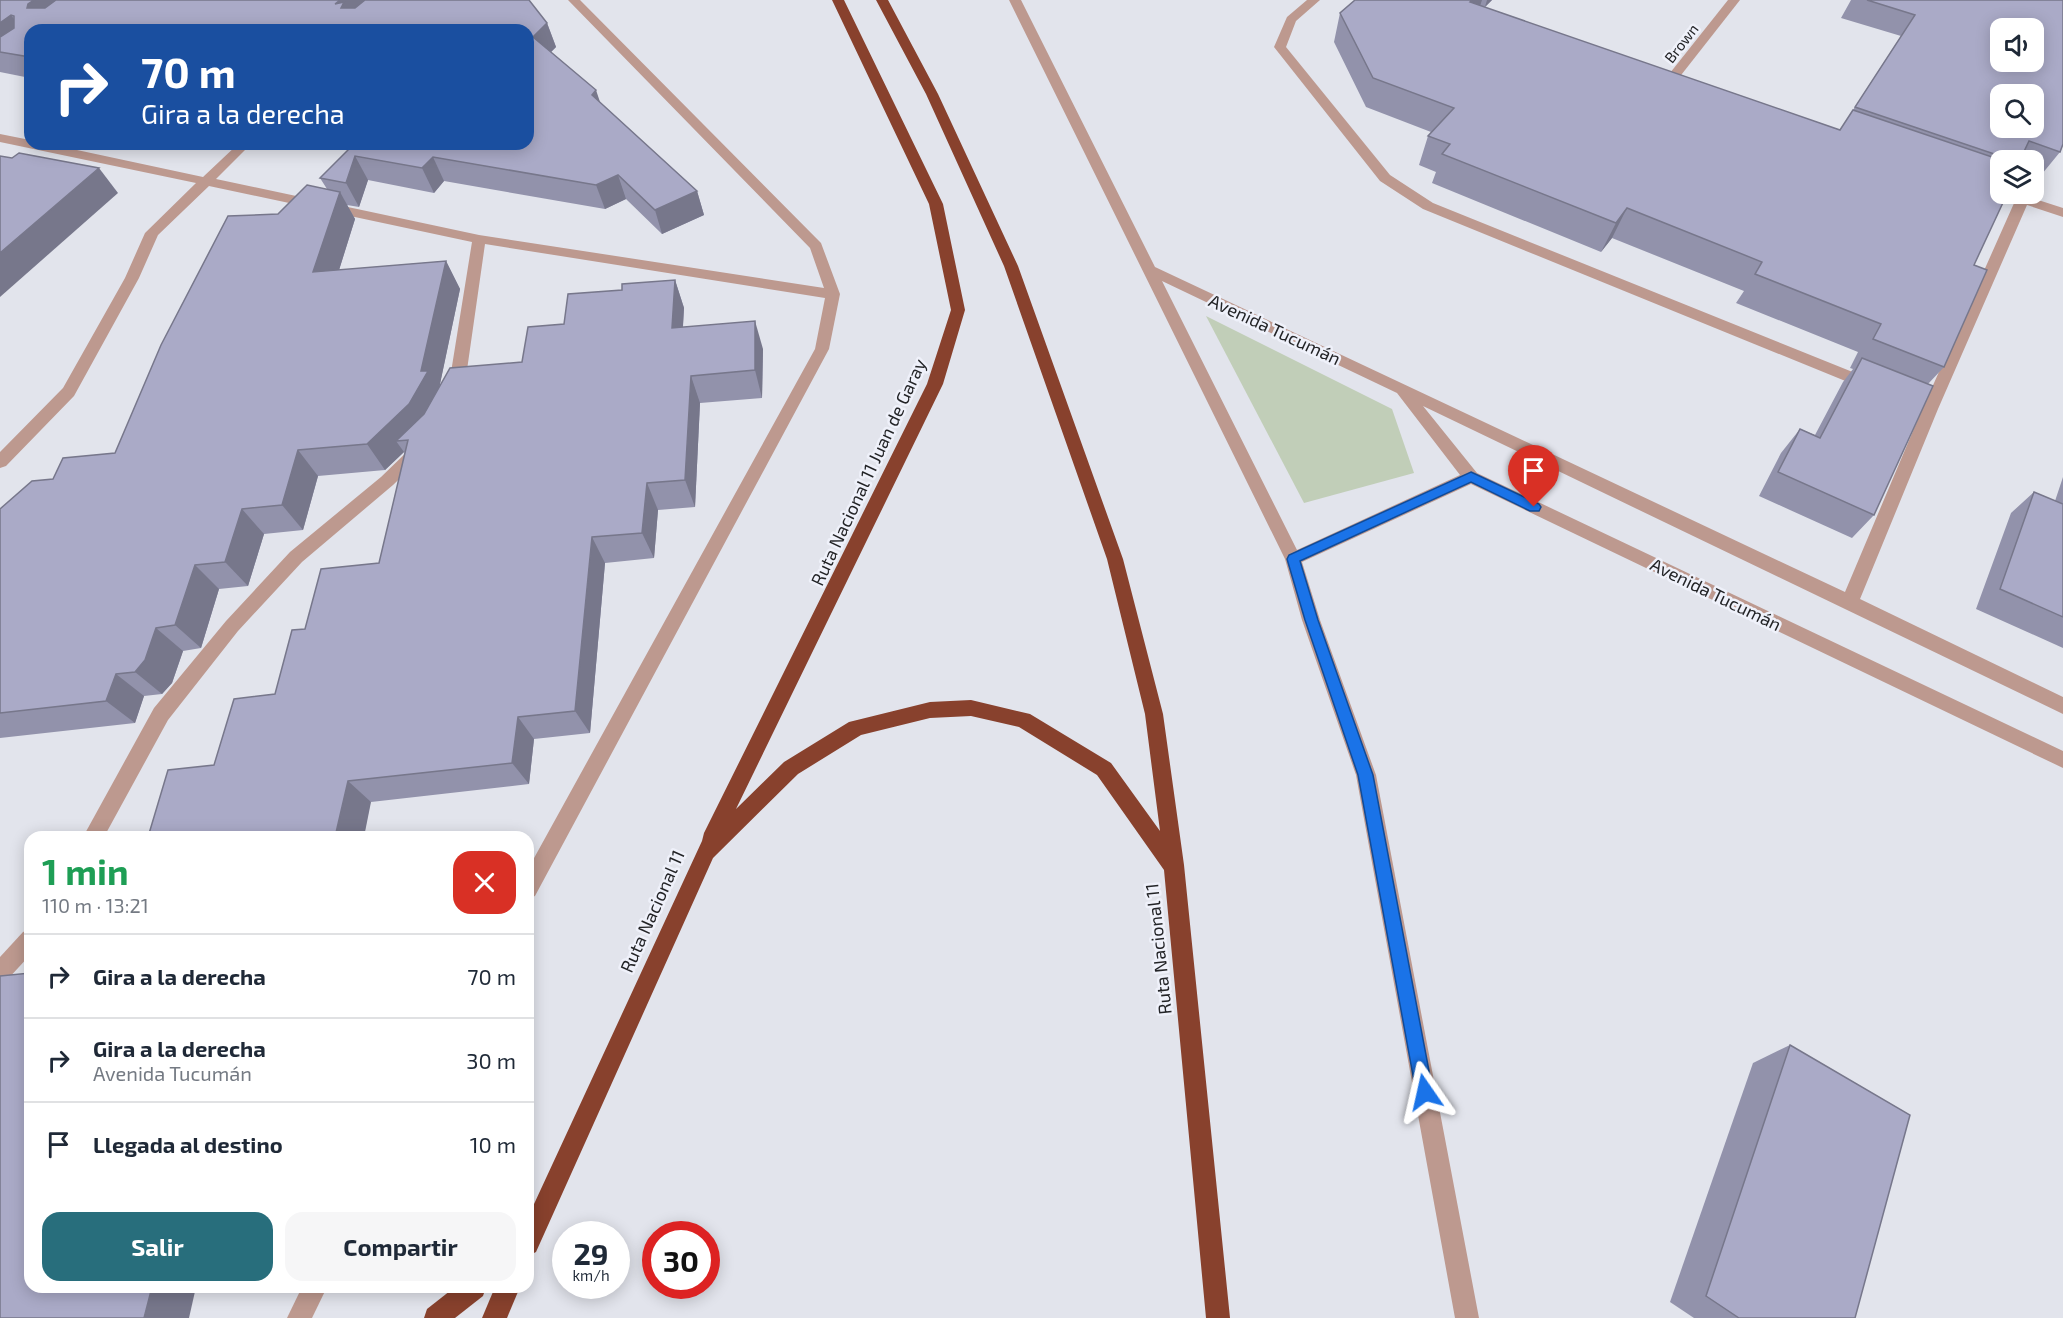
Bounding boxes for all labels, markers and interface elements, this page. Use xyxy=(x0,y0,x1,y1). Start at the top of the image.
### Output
map controls xyxy=(1990,18,2044,204)
button: sound xyxy=(1990,18,2044,72)
street label: Brown xyxy=(1660,20,1702,66)
text: 70 m xyxy=(141,46,236,96)
icon: right xyxy=(42,48,120,126)
button: search xyxy=(1990,84,2044,138)
text: Gira a la derecha xyxy=(141,97,345,129)
button: layers xyxy=(1990,150,2044,204)
street label: Avenida Tucumán xyxy=(1206,289,1344,369)
street label: Ruta Nacional 11 Juan de Garay xyxy=(806,355,931,589)
pin xyxy=(1508,445,1559,507)
icon: arrive xyxy=(1517,454,1550,487)
street label: Avenida Tucumán xyxy=(1647,553,1785,635)
street label: Ruta Nacional 11 xyxy=(615,846,689,976)
text: 1 min xyxy=(42,849,129,892)
button: close xyxy=(453,851,516,914)
street label: Ruta Nacional 11 xyxy=(1140,882,1176,1016)
text: 110 m · 13:21 xyxy=(42,893,149,917)
icon: right xyxy=(42,960,75,993)
text: Gira a la derecha xyxy=(93,963,266,989)
text: 70 m xyxy=(467,963,516,989)
text: Gira a la derecha xyxy=(93,1035,266,1061)
icon: right xyxy=(42,1044,75,1077)
text: 30 m xyxy=(466,1047,516,1073)
position arrow xyxy=(1393,1060,1457,1124)
text: Avenida Tucumán xyxy=(93,1061,252,1085)
icon: arrive xyxy=(42,1128,75,1161)
text: Llegada al destino xyxy=(93,1131,283,1157)
text: 10 m xyxy=(470,1131,516,1157)
button: Salir xyxy=(42,1212,273,1281)
button: Compartir xyxy=(285,1212,516,1281)
speed limit sign: 30 xyxy=(642,1221,720,1299)
text: 29 xyxy=(573,1235,609,1271)
text: km/h xyxy=(572,1266,610,1284)

